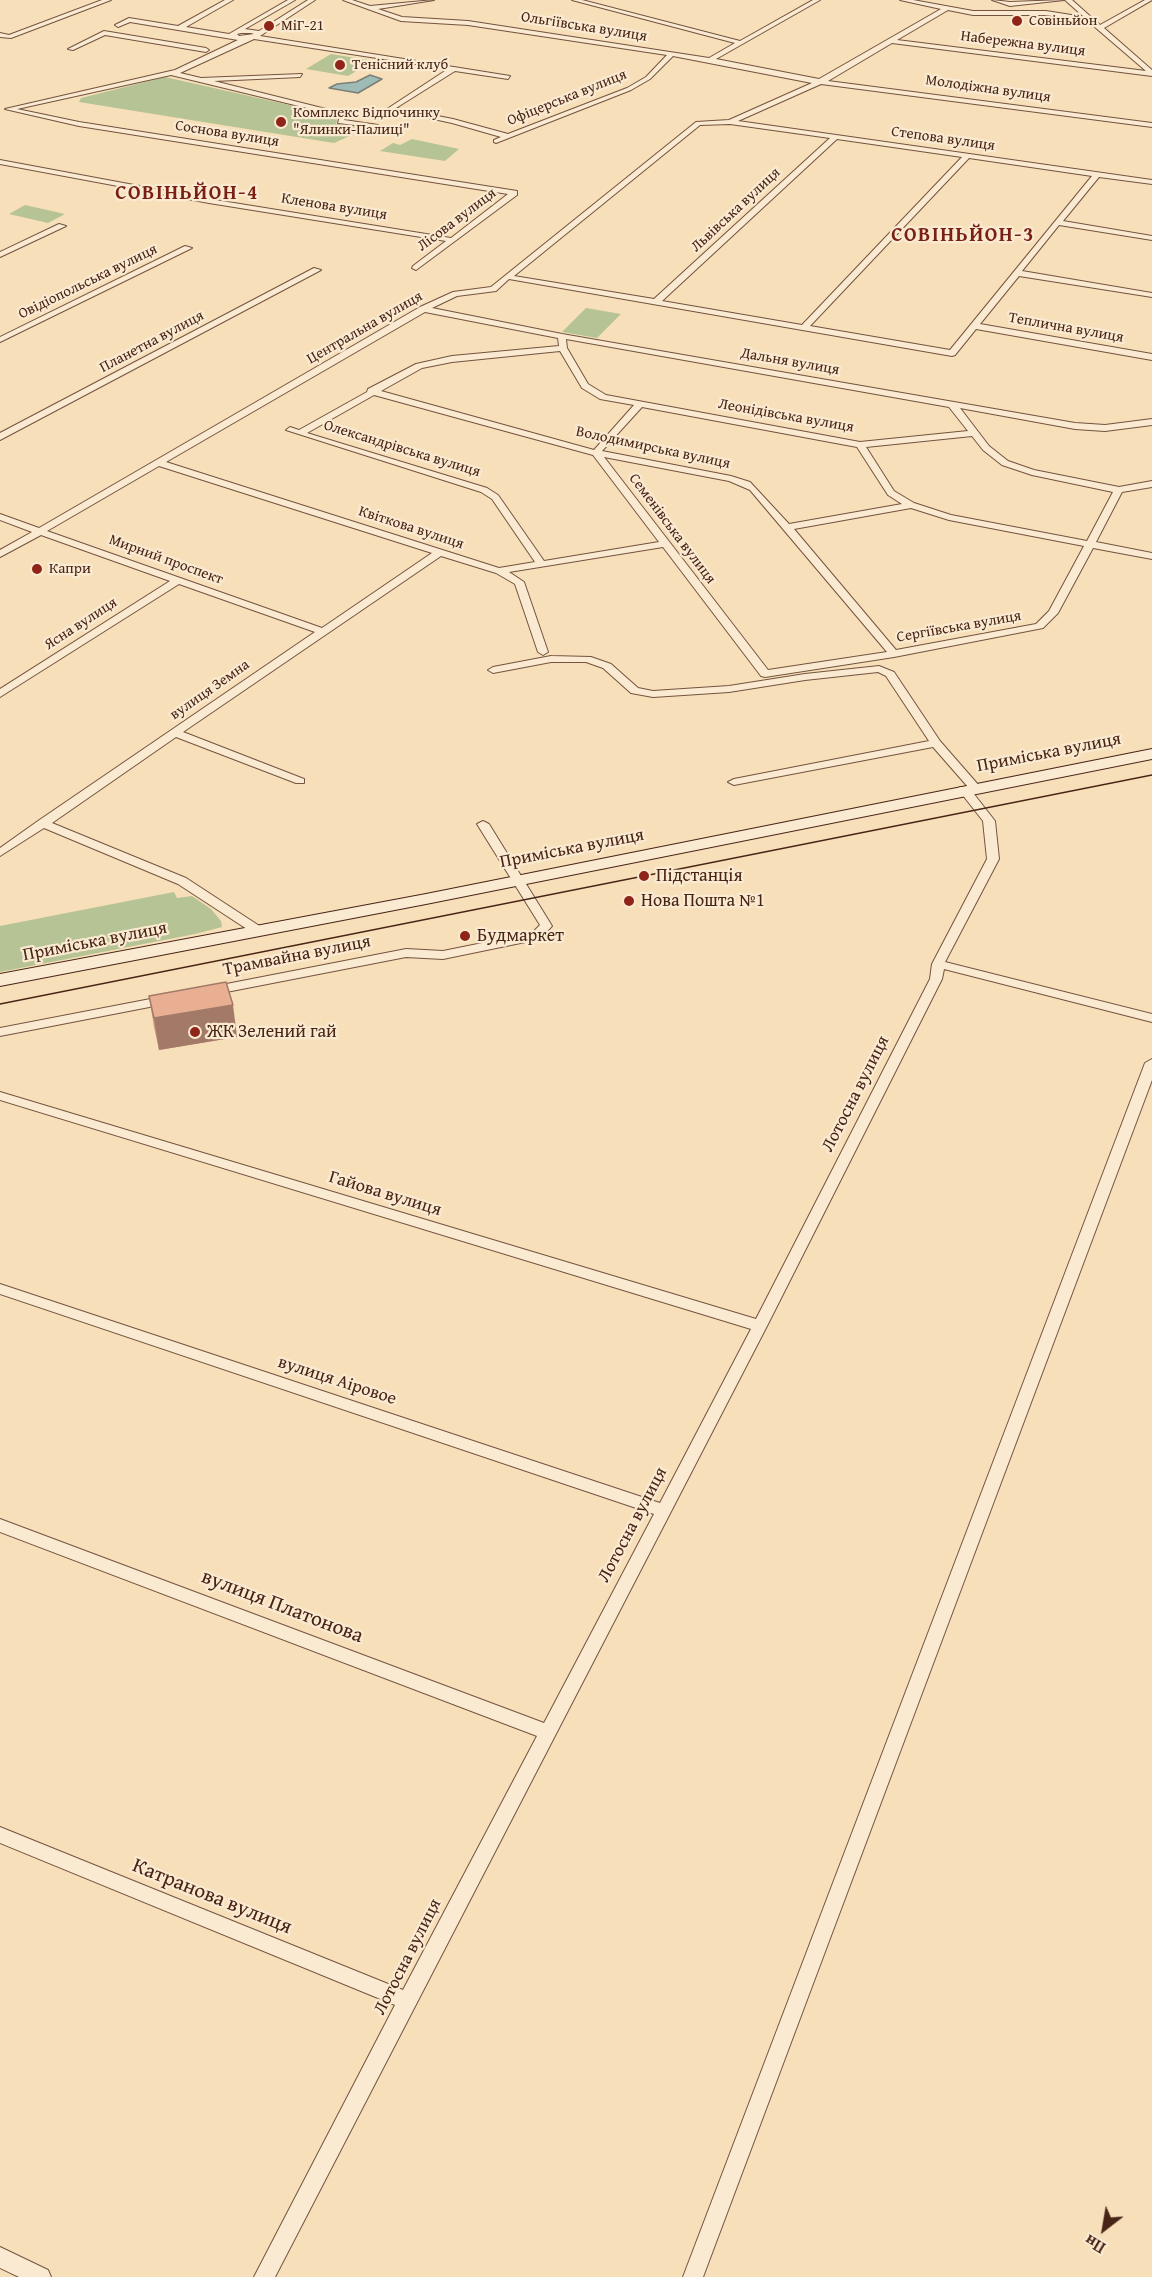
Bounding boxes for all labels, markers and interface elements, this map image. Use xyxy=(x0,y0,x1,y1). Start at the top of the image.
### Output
street label: Ольгіївська вулиця xyxy=(520,8,648,46)
place label: Совіньйон xyxy=(1029,12,1097,30)
marker: Совіньйон xyxy=(1010,14,1024,28)
place label: МіГ-21 xyxy=(281,17,324,35)
marker: МіГ-21 xyxy=(262,19,276,33)
street label: Набережна вулиця xyxy=(960,27,1086,61)
place label: Тенісний клуб xyxy=(352,56,448,74)
marker: Тенісний клуб xyxy=(333,58,347,72)
street label: Офіцерська вулиця xyxy=(505,66,629,130)
street label: Молодіжна вулиця xyxy=(924,71,1052,107)
place label: Комплекс Відпочинку "Ялинки-Палиці" xyxy=(293,104,440,139)
marker: Комплекс Відпочинку "Ялинки-Палиці" xyxy=(274,115,288,129)
street label: Соснова вулиця xyxy=(174,117,280,151)
street label: Степова вулиця xyxy=(890,123,996,155)
street label: Львівська вулиця xyxy=(688,164,784,256)
district label: СОВІНЬЙОН-4 xyxy=(115,182,259,206)
street label: Лісова вулиця xyxy=(414,185,500,255)
street label: Кленова вулиця xyxy=(280,190,388,224)
district label: СОВІНЬЙОН-3 xyxy=(891,224,1035,248)
street label: Овідіопольська вулиця xyxy=(16,241,160,323)
street label: Центральна вулиця xyxy=(304,288,426,368)
street label: Планетна вулиця xyxy=(97,307,207,377)
street label: Теплична вулиця xyxy=(1007,309,1125,347)
street label: Дальня вулиця xyxy=(739,344,841,380)
street label: Леонідівська вулиця xyxy=(717,395,855,437)
street label: Олександрівська вулиця xyxy=(322,417,482,481)
street label: Володимирська вулиця xyxy=(574,423,732,473)
street label: Семенівська вулиця xyxy=(625,470,719,588)
street label: Квіткова вулиця xyxy=(356,503,466,553)
street label: Мирний проспект xyxy=(106,531,226,589)
place label: Капри xyxy=(49,560,91,578)
marker: Капри xyxy=(30,562,44,576)
street label: Ясна вулиця xyxy=(41,594,121,654)
street label: Сергіївська вулиця xyxy=(895,607,1023,647)
street label: вулиця Земна xyxy=(167,656,253,724)
street label: Приміська вулиця xyxy=(975,728,1123,778)
street label: Приміська вулиця xyxy=(498,824,646,874)
place label: Підстанція xyxy=(656,865,743,887)
marker: Підстанція xyxy=(637,869,651,883)
place label: Нова Пошта №1 xyxy=(641,890,765,912)
marker: Нова Пошта №1 xyxy=(622,894,636,908)
street label: Приміська вулиця xyxy=(21,917,169,967)
place label: Будмаркет xyxy=(477,925,564,947)
marker: Будмаркет xyxy=(458,929,472,943)
street label: Трамвайна вулиця xyxy=(221,931,373,981)
place label: ЖК Зелений гай xyxy=(207,1021,337,1043)
marker: ЖК Зелений гай xyxy=(188,1025,202,1039)
street label: Лотосна вулиця xyxy=(817,1032,895,1156)
street label: Гайова вулиця xyxy=(326,1167,444,1221)
street label: вулиця Аіровое xyxy=(275,1352,399,1410)
street label: Лотосна вулиця xyxy=(594,1464,672,1586)
street label: вулиця Платонова xyxy=(198,1565,366,1649)
street label: Катранова вулиця xyxy=(129,1854,295,1940)
street label: Лотосна вулиця xyxy=(369,1895,447,2019)
north arrow xyxy=(1074,2199,1134,2259)
text: Пн xyxy=(1080,2229,1110,2260)

